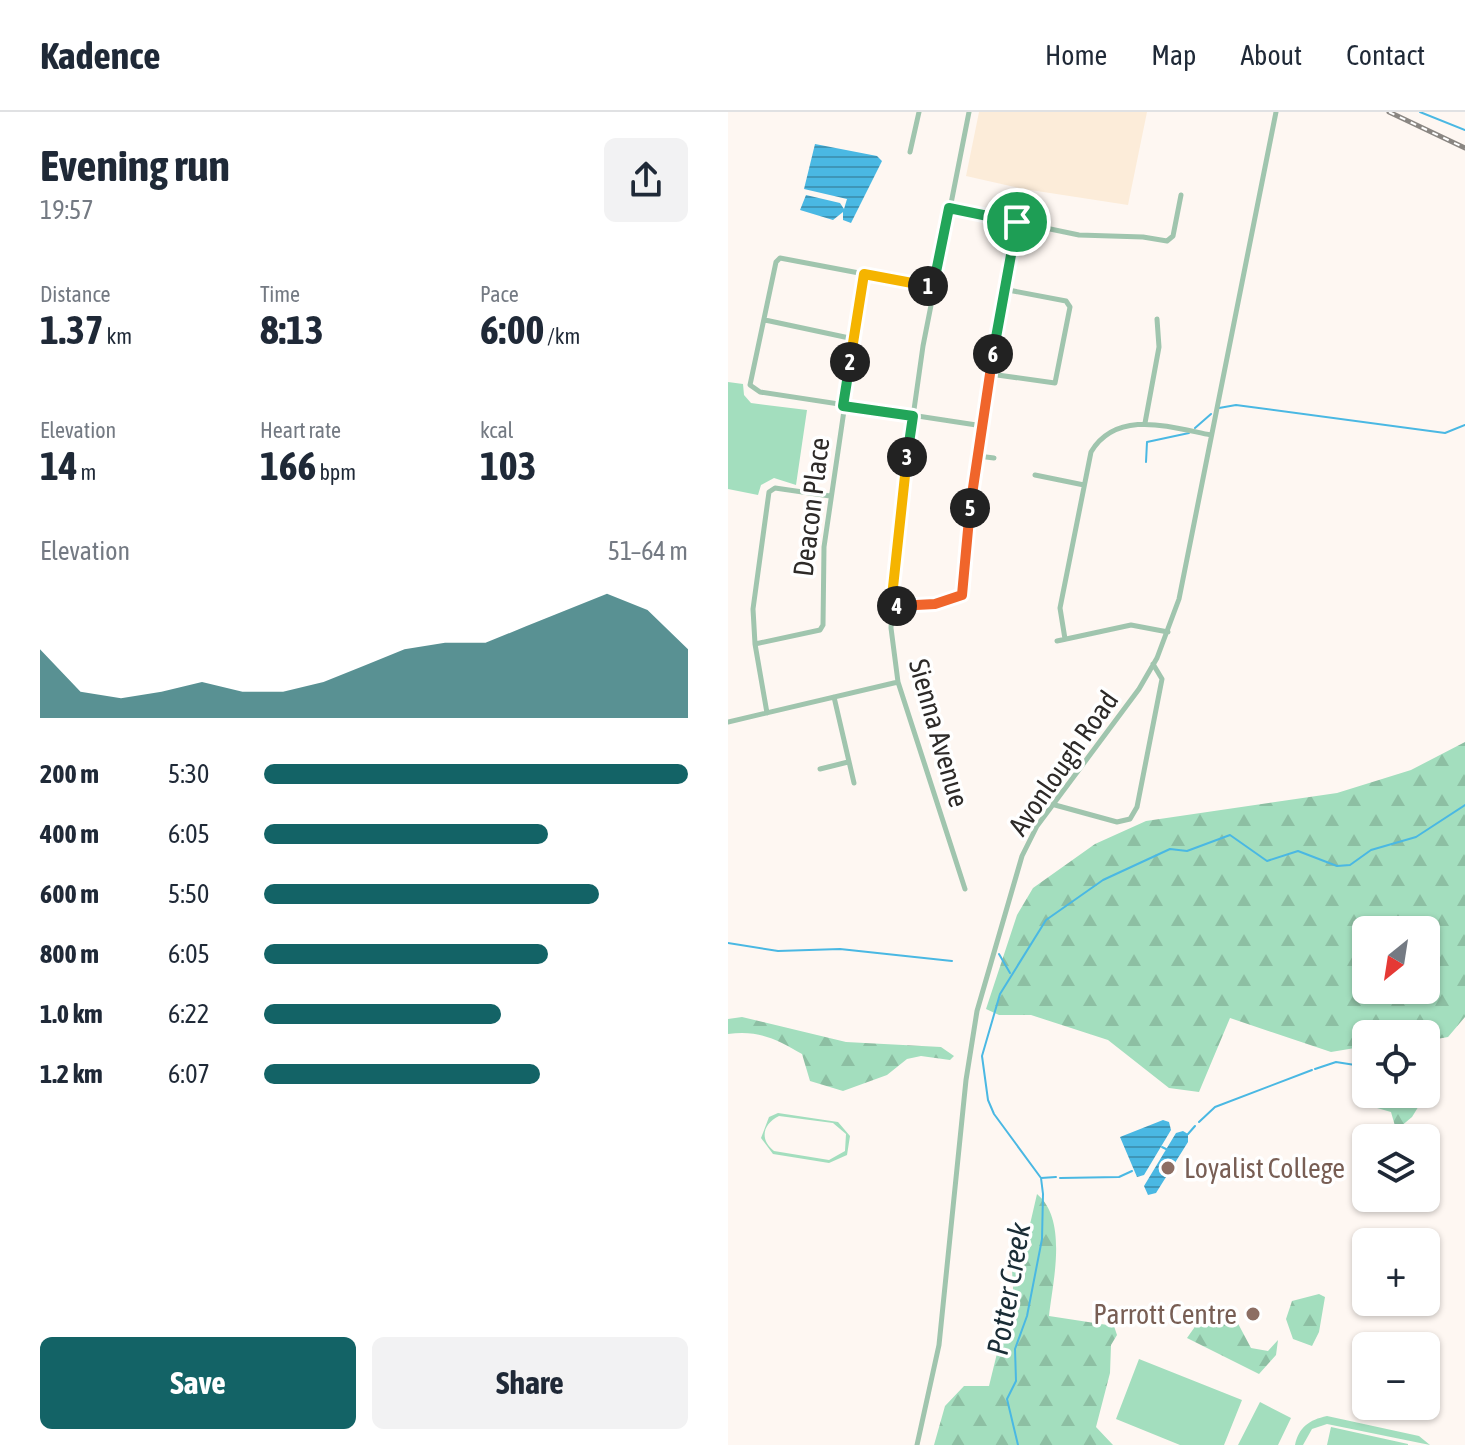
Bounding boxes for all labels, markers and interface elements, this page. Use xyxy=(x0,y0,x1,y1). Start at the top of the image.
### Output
text: Kadence xyxy=(40,34,161,77)
text: Home xyxy=(1045,39,1107,71)
text: Map xyxy=(1151,39,1196,71)
text: About xyxy=(1240,39,1302,71)
text: Contact xyxy=(1346,39,1425,71)
button: share xyxy=(604,138,688,222)
text: Evening run xyxy=(40,140,230,190)
pin xyxy=(983,188,1051,256)
text: 19:57 xyxy=(40,195,94,225)
icon: arrive xyxy=(995,200,1039,244)
pin: 1 xyxy=(908,266,948,306)
text: 1 xyxy=(923,273,933,299)
text: Distance xyxy=(40,281,111,307)
text: Time xyxy=(260,281,300,307)
text: Pace xyxy=(480,281,519,307)
text: 1.37 xyxy=(40,307,104,352)
text: 8:13 xyxy=(260,307,324,352)
text: 6:00 xyxy=(480,307,544,352)
text: km xyxy=(104,323,132,349)
text: /km xyxy=(544,323,580,349)
pin: 6 xyxy=(973,334,1013,374)
text: 6 xyxy=(988,341,998,367)
pin: 2 xyxy=(830,342,870,382)
text: 2 xyxy=(845,349,855,375)
text: Elevation xyxy=(40,417,116,443)
text: Heart rate xyxy=(260,417,341,443)
text: kcal xyxy=(480,417,513,443)
street label: Deacon Place xyxy=(787,436,835,578)
pin: 3 xyxy=(887,437,927,477)
text: 14 xyxy=(40,443,78,488)
text: 166 xyxy=(260,443,316,488)
text: 103 xyxy=(480,443,536,488)
text: 3 xyxy=(902,444,912,470)
text: m xyxy=(78,459,96,485)
text: bpm xyxy=(316,459,356,485)
pin: 5 xyxy=(950,488,990,528)
text: 5 xyxy=(965,495,975,521)
text: Elevation xyxy=(40,536,130,566)
text: 51–64 m xyxy=(608,536,688,566)
pin: 4 xyxy=(877,586,917,626)
text: 4 xyxy=(892,593,902,619)
street label: Sienna Avenue xyxy=(903,655,975,811)
street label: Avonlough Road xyxy=(1002,685,1124,841)
text: 200 m xyxy=(40,759,99,789)
text: 5:30 xyxy=(168,759,209,789)
text: 400 m xyxy=(40,819,99,849)
text: 6:05 xyxy=(168,819,210,849)
text: 600 m xyxy=(40,879,99,909)
text: 5:50 xyxy=(168,879,209,909)
north arrow xyxy=(1352,916,1440,1004)
map controls xyxy=(1352,916,1440,1420)
text: 800 m xyxy=(40,939,99,969)
text: 6:05 xyxy=(168,939,210,969)
text: 1.0 km xyxy=(40,999,103,1029)
text: 6:22 xyxy=(168,999,209,1029)
button: locate xyxy=(1352,1020,1440,1108)
text: 1.2 km xyxy=(40,1059,103,1089)
text: 6:07 xyxy=(168,1059,210,1089)
button: layers xyxy=(1352,1124,1440,1212)
place label: Loyalist College xyxy=(1184,1152,1345,1184)
marker: Loyalist College xyxy=(1159,1159,1177,1177)
water label: Potter Creek xyxy=(980,1219,1036,1357)
button: + xyxy=(1352,1228,1440,1316)
place label: Parrott Centre xyxy=(1093,1298,1237,1330)
marker: Parrott Centre xyxy=(1244,1305,1262,1323)
button: − xyxy=(1352,1332,1440,1420)
button: Save xyxy=(40,1337,356,1429)
button: Share xyxy=(372,1337,688,1429)

